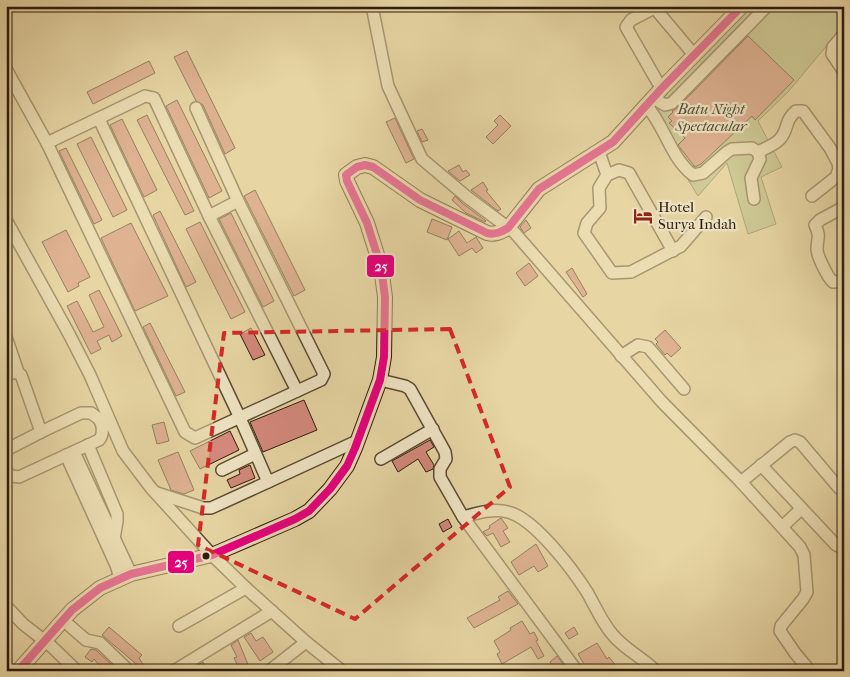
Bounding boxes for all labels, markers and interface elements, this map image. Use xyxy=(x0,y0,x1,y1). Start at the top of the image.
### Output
park label: Batu Night Spectacular xyxy=(674,100,748,135)
place label: Hotel Surya Indah xyxy=(658,198,737,233)
hotel icon: Hotel Surya Indah xyxy=(632,205,654,227)
line badge: 25 xyxy=(366,254,395,278)
text: 25 xyxy=(374,258,388,275)
line badge: 25 xyxy=(167,550,195,574)
unlabelled marker xyxy=(201,551,211,561)
text: 25 xyxy=(174,554,188,571)

